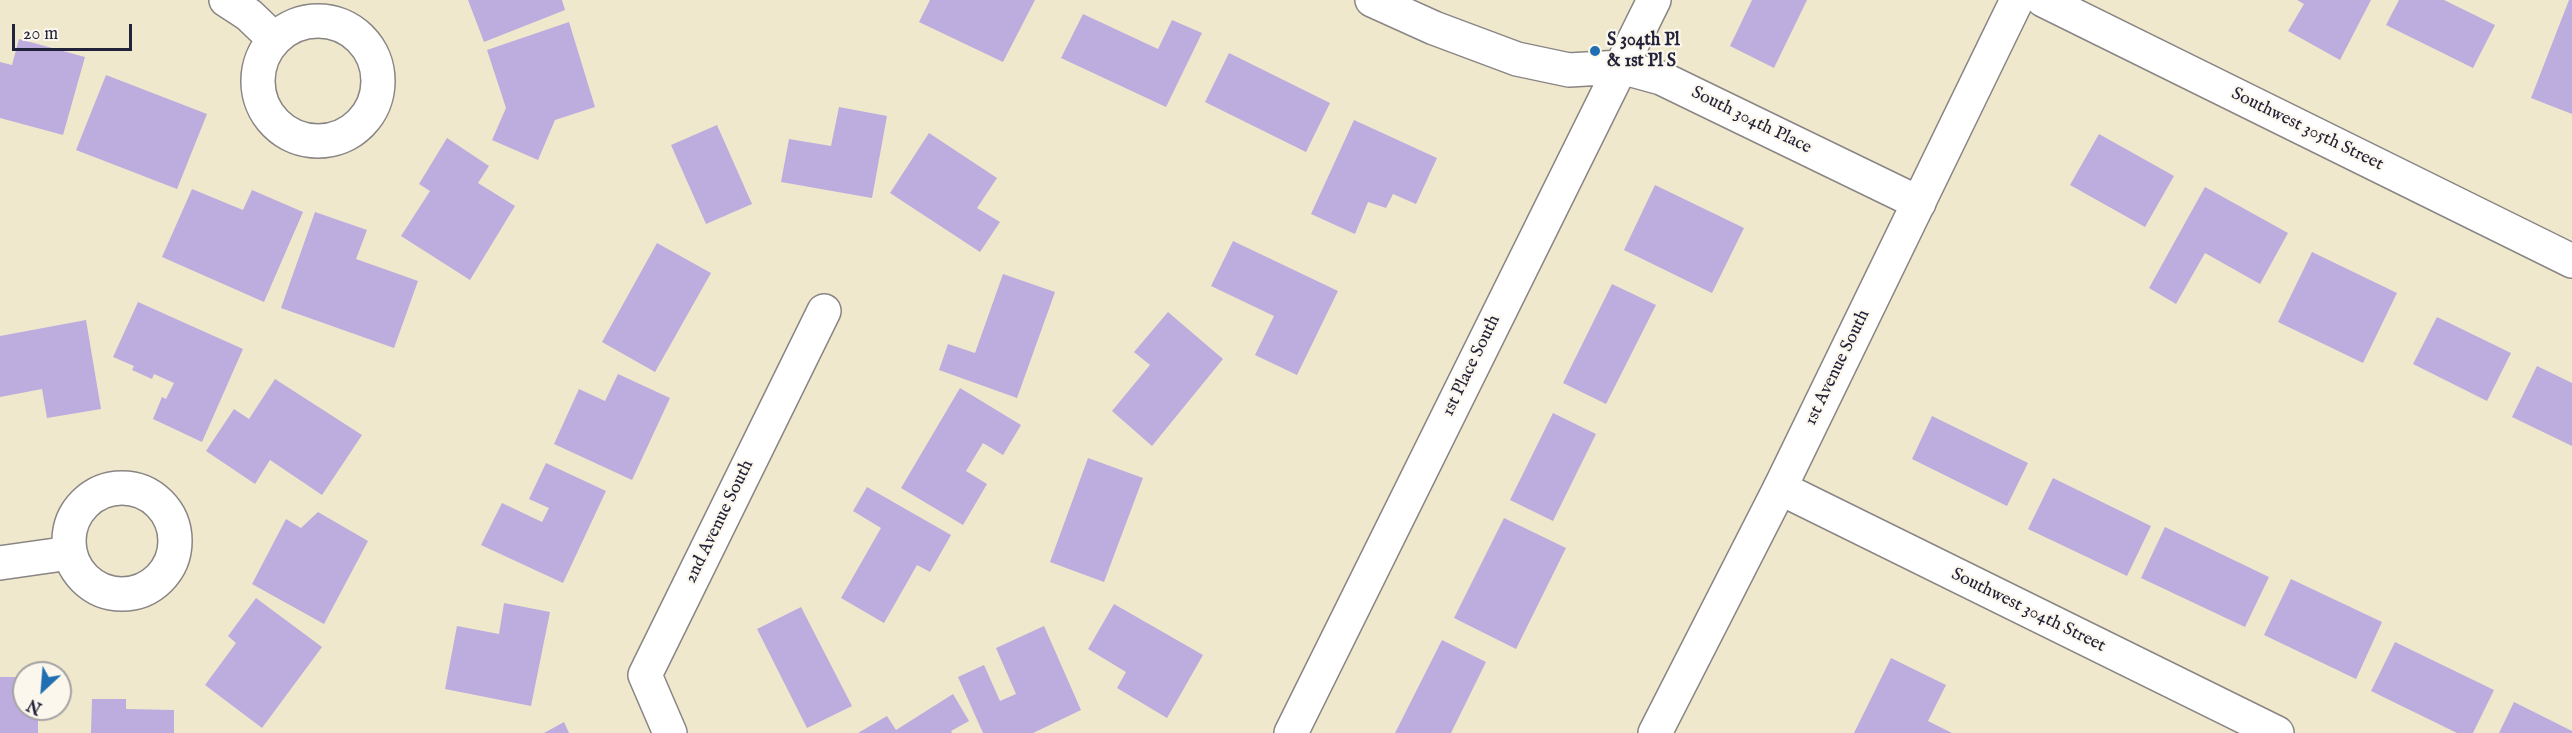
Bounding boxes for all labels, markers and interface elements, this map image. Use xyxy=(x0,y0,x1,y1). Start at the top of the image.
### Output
scale bar xyxy=(15,12,135,50)
text: 20 m xyxy=(23,23,58,46)
place label: S 304th Pl & 1st Pl S xyxy=(1607,30,1680,72)
marker: S 304th Pl & 1st Pl S xyxy=(1588,44,1602,58)
street label: South 304th Place xyxy=(1687,83,1815,159)
street label: Southwest 305th Street xyxy=(2227,84,2387,176)
street label: 1st Avenue South xyxy=(1801,307,1875,429)
street label: 1st Place South xyxy=(1438,312,1506,420)
street label: 2nd Avenue South xyxy=(681,457,759,587)
street label: Southwest 304th Street xyxy=(1947,564,2109,658)
north arrow xyxy=(12,661,72,721)
text: N xyxy=(24,693,46,717)

